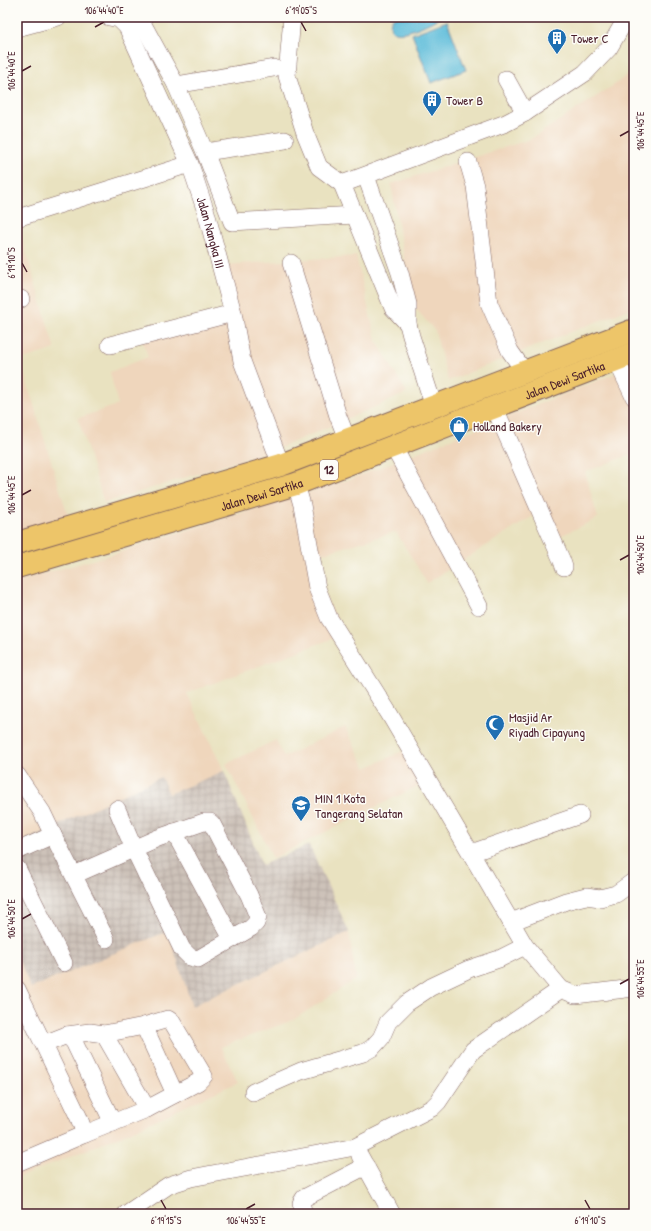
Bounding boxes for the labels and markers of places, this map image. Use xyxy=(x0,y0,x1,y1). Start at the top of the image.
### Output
building icon: Tower C xyxy=(546,27,568,55)
place label: Tower C xyxy=(571,29,609,47)
building icon: Tower B xyxy=(421,89,443,117)
place label: Tower B xyxy=(446,91,484,109)
shop icon: Holland Bakery xyxy=(448,415,470,443)
place label: Holland Bakery xyxy=(473,417,542,435)
place label: Masjid Ar Riyadh Cipayung xyxy=(509,708,585,741)
mosque icon: Masjid Ar Riyadh Cipayung xyxy=(484,713,506,741)
place label: MIN 1 Kota Tangerang Selatan xyxy=(315,789,403,822)
school or university icon: MIN 1 Kota Tangerang Selatan xyxy=(290,794,312,822)

